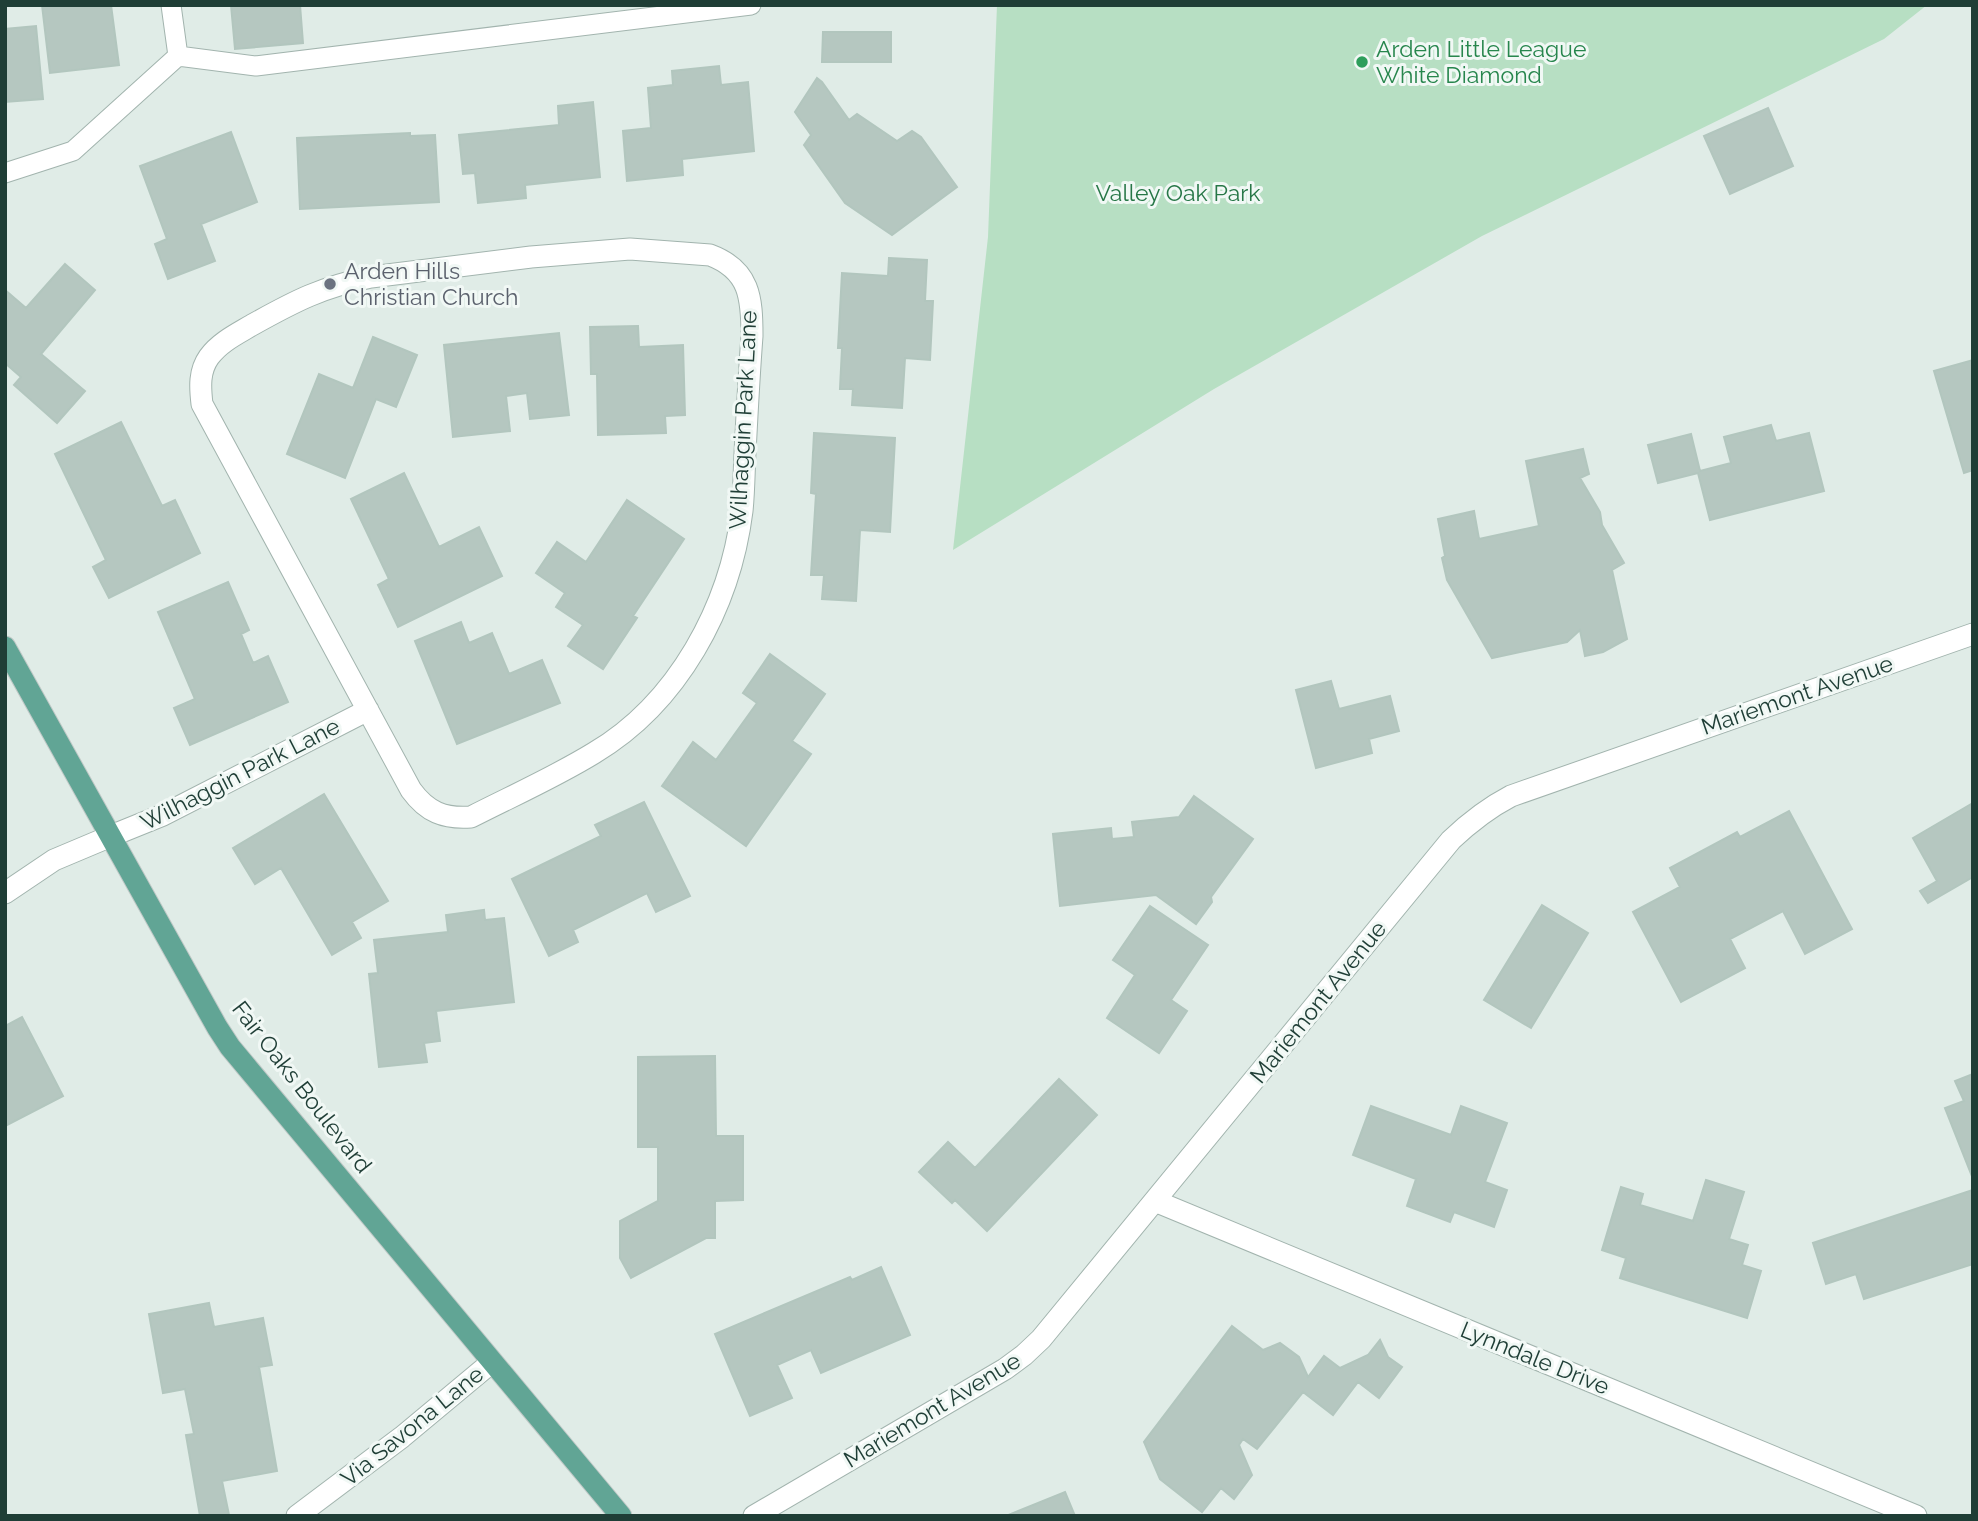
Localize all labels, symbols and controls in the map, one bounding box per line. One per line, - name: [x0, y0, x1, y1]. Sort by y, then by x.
- place label: Arden Little League White Diamond: [1376, 35, 1586, 88]
- marker: Arden Little League White Diamond: [1354, 54, 1370, 70]
- park label: Valley Oak Park: [1095, 179, 1261, 206]
- place label: Arden Hills Christian Church: [344, 257, 519, 310]
- marker: Arden Hills Christian Church: [322, 276, 338, 292]
- street label: Wilhaggin Park Lane: [723, 310, 762, 530]
- street label: Mariemont Avenue: [1697, 649, 1896, 740]
- street label: Wilhaggin Park Lane: [136, 712, 344, 835]
- street label: Mariemont Avenue: [1244, 915, 1391, 1088]
- street label: Fair Oaks Boulevard: [227, 995, 378, 1178]
- street label: Lynndale Drive: [1457, 1315, 1614, 1400]
- street label: Mariemont Avenue: [839, 1346, 1025, 1473]
- street label: Via Savona Lane: [335, 1360, 488, 1491]

